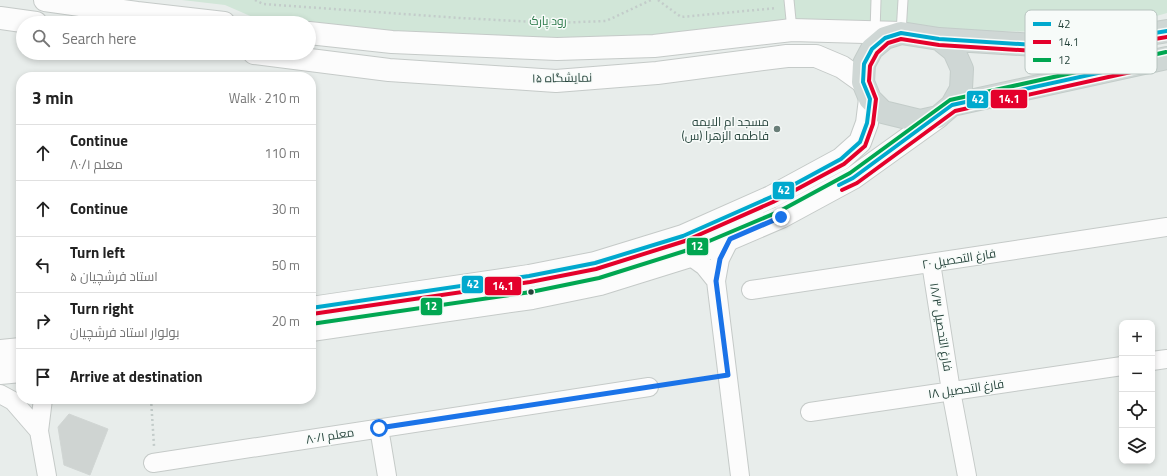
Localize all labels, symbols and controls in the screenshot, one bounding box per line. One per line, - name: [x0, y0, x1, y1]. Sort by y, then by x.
- legend: [1025, 10, 1157, 74]
- park label: رود پارک: [529, 11, 567, 30]
- search box: [16, 16, 316, 60]
- text: 42: [1058, 16, 1070, 32]
- icon: search: [30, 27, 52, 49]
- text: Search here: [62, 27, 136, 50]
- text: 14.1: [1058, 34, 1079, 50]
- text: 12: [1058, 52, 1070, 68]
- street label: نمایشگاه ۱۵: [532, 67, 592, 88]
- text: 3 min: [32, 85, 73, 111]
- text: Walk · 210 m: [229, 88, 300, 108]
- line badge: 14.1: [990, 89, 1028, 109]
- line badge: 42: [966, 90, 989, 109]
- text: 42: [972, 91, 984, 107]
- text: 14.1: [998, 91, 1020, 107]
- place label: مسجد ام الایمه فاطمه الزهرا (س): [682, 112, 769, 145]
- marker: مسجد ام الایمه فاطمه الزهرا (س): [772, 124, 782, 134]
- text: Continue: [70, 129, 128, 152]
- icon: ahead: [32, 142, 54, 164]
- text: 110 m: [264, 143, 300, 163]
- text: معلم ۸۰/۱: [70, 154, 123, 174]
- line badge: 42: [772, 181, 795, 200]
- text: 42: [778, 182, 790, 198]
- text: Continue: [70, 197, 128, 220]
- icon: ahead: [32, 198, 54, 220]
- text: 30 m: [272, 199, 300, 219]
- route end: [772, 208, 790, 226]
- line badge: 12: [686, 237, 709, 256]
- text: 12: [691, 238, 703, 254]
- text: Turn left: [70, 241, 125, 264]
- street label: فارغ التحصیل ۲۰: [921, 243, 997, 274]
- icon: left: [32, 254, 54, 276]
- text: 50 m: [272, 255, 300, 275]
- text: استاد فرشچیان ۵: [70, 266, 158, 286]
- line badge: 42: [461, 275, 484, 294]
- text: 42: [467, 276, 479, 292]
- line badge: 14.1: [484, 276, 522, 296]
- text: 14.1: [492, 278, 514, 294]
- street label: فارغ التحصیل ۱۸/۳: [925, 281, 958, 373]
- unlabelled marker: [526, 287, 536, 297]
- text: Turn right: [70, 297, 134, 320]
- line badge: 12: [420, 297, 443, 316]
- text: 12: [425, 298, 437, 314]
- icon: right: [32, 310, 54, 332]
- text: 20 m: [272, 311, 300, 331]
- map controls: [1119, 320, 1155, 464]
- button: +: [1119, 320, 1155, 356]
- text: بولوار استاد فرشچیان: [70, 322, 180, 342]
- button: −: [1119, 356, 1155, 392]
- text: Arrive at destination: [70, 365, 203, 388]
- icon: arrive: [32, 366, 54, 388]
- street label: فارغ التحصیل ۱۸: [927, 374, 1005, 403]
- button: locate: [1119, 392, 1155, 428]
- route start: [370, 419, 388, 437]
- street label: معلم ۸۰/۱: [304, 422, 355, 449]
- button: layers: [1119, 428, 1155, 464]

